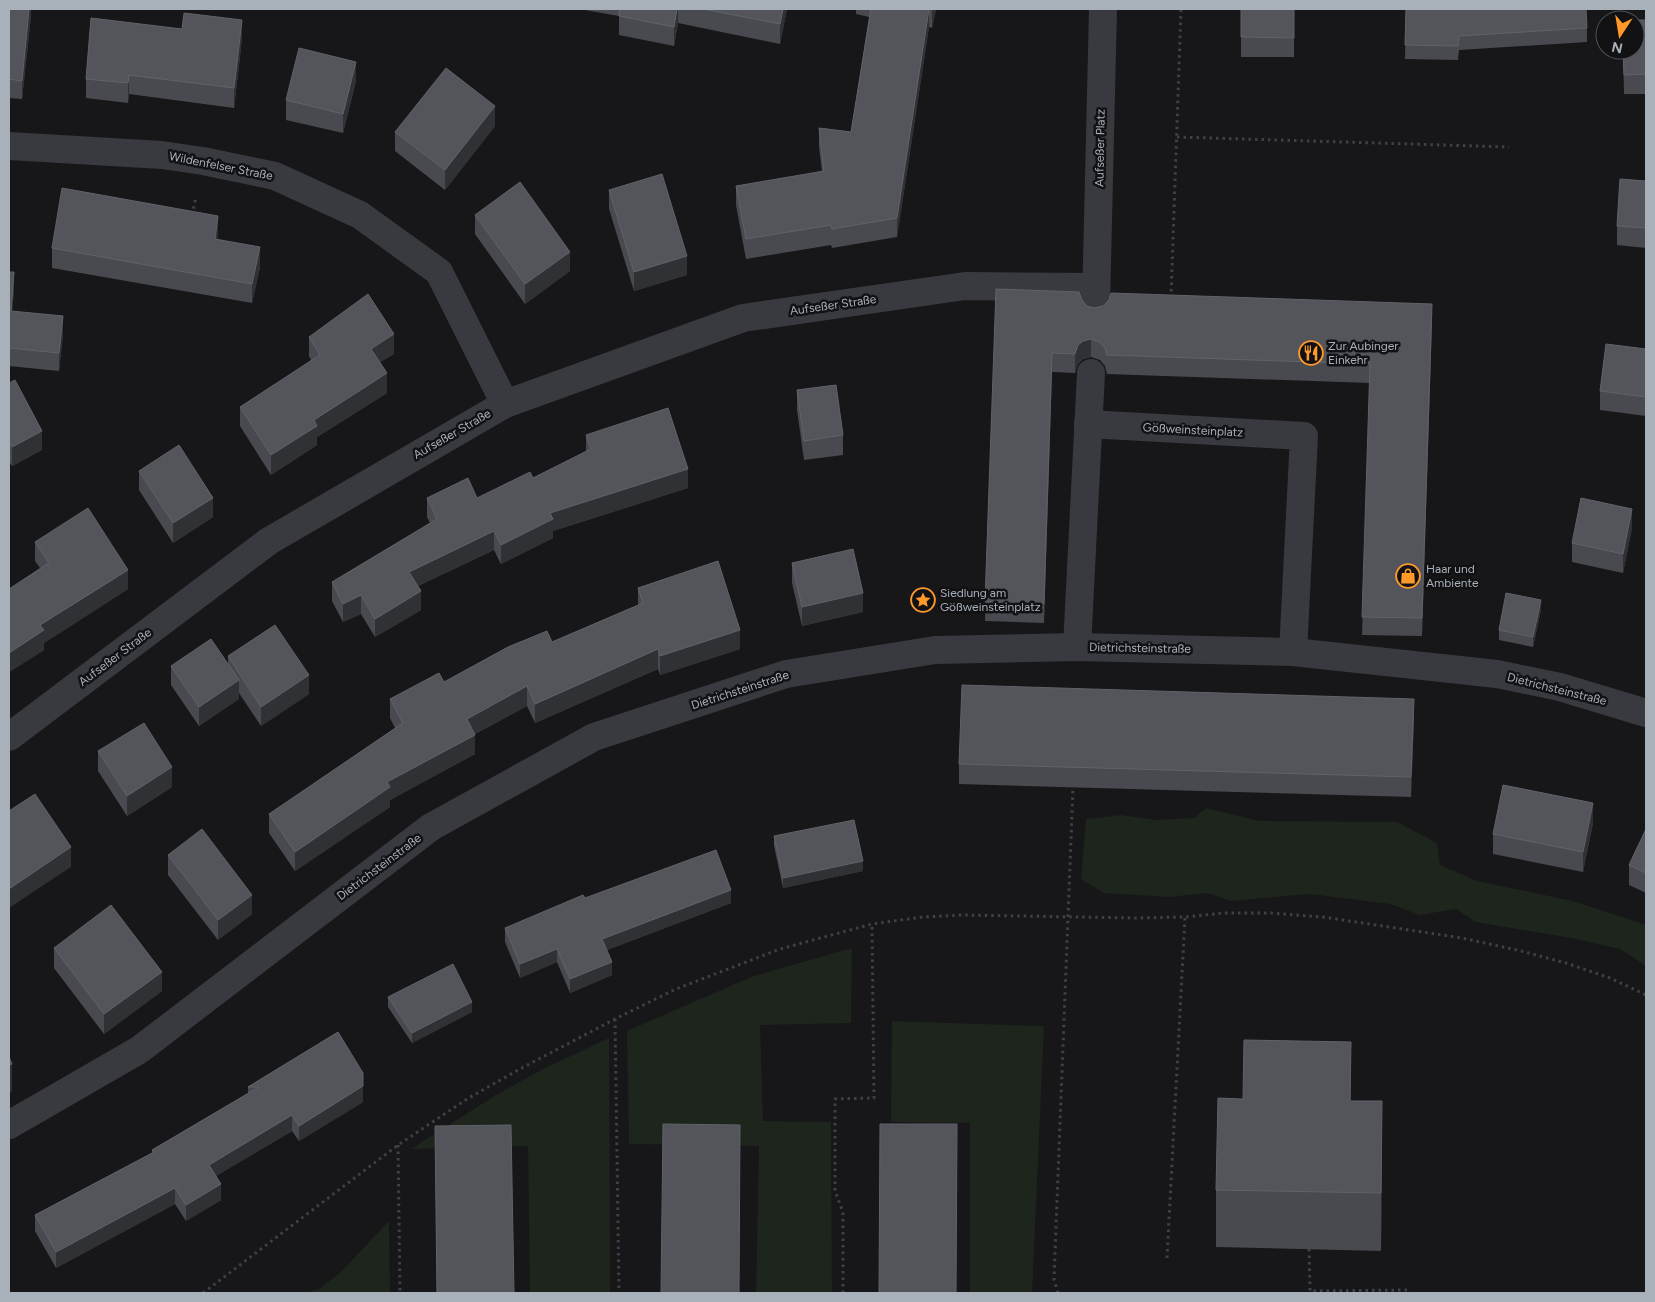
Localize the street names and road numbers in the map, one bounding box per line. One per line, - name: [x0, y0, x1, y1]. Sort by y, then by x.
- street label: Aufseßer Platz: [1092, 109, 1108, 187]
- street label: Wildenfelser Straße: [168, 149, 274, 183]
- street label: Aufseßer Straße: [789, 292, 878, 318]
- street label: Aufseßer Straße: [411, 406, 494, 462]
- street label: Gößweinsteinplatz: [1142, 420, 1244, 440]
- street label: Aufseßer Straße: [76, 625, 154, 689]
- street label: Dietrichsteinstraße: [1089, 640, 1192, 656]
- street label: Dietrichsteinstraße: [689, 667, 791, 712]
- street label: Dietrichsteinstraße: [1506, 670, 1609, 708]
- street label: Dietrichsteinstraße: [334, 830, 424, 903]

